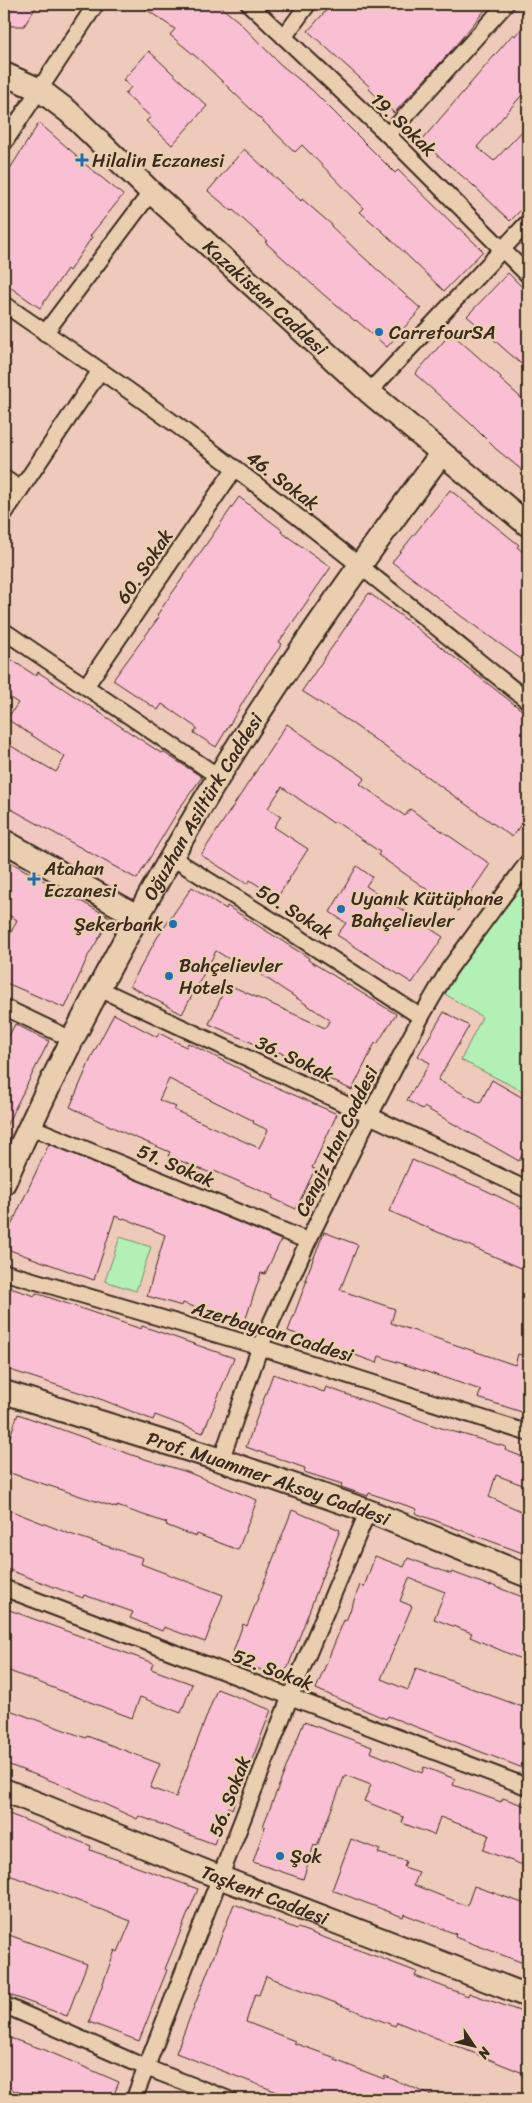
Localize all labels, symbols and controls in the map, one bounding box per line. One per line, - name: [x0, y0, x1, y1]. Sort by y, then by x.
- street label: 19. Sokak: [363, 84, 445, 165]
- place label: Hilalin Eczanesi: [92, 144, 225, 177]
- marker: Hilalin Eczanesi: [76, 154, 88, 166]
- street label: Kazakistan Caddesi: [195, 231, 336, 365]
- place label: CarrefourSA: [389, 316, 496, 349]
- marker: CarrefourSA: [373, 326, 385, 338]
- street label: 46. Sokak: [239, 442, 326, 519]
- street label: 60. Sokak: [107, 522, 182, 611]
- street label: Oğuzhan Asiltürk Caddesi: [134, 706, 272, 907]
- place label: Atahan Eczanesi: [43, 852, 117, 907]
- marker: Atahan Eczanesi: [28, 873, 40, 885]
- street label: 50. Sokak: [250, 875, 340, 948]
- place label: Uyanık Kütüphane Bahçelievler: [351, 882, 503, 937]
- marker: Uyanık Kütüphane Bahçelievler: [335, 903, 347, 915]
- place label: Şekerbank: [74, 908, 163, 941]
- marker: Şekerbank: [167, 918, 179, 930]
- place label: Bahçelievler Hotels: [179, 949, 283, 1004]
- marker: Bahçelievler Hotels: [163, 970, 175, 982]
- street label: 36. Sokak: [250, 1026, 339, 1091]
- street label: Cengiz Han Caddesi: [286, 1060, 388, 1222]
- street label: 51. Sokak: [132, 1134, 220, 1197]
- street label: Azerbaycan Caddesi: [187, 1291, 358, 1372]
- street label: Prof. Muammer Aksoy Caddesi: [142, 1422, 396, 1536]
- street label: 52. Sokak: [227, 1639, 318, 1700]
- street label: 56. Sokak: [199, 1751, 260, 1841]
- place label: Şok: [290, 1840, 323, 1873]
- marker: Şok: [274, 1850, 286, 1862]
- street label: Taşkent Caddesi: [196, 1855, 334, 1935]
- north arrow: [450, 2020, 500, 2070]
- text: N: [471, 2041, 498, 2065]

